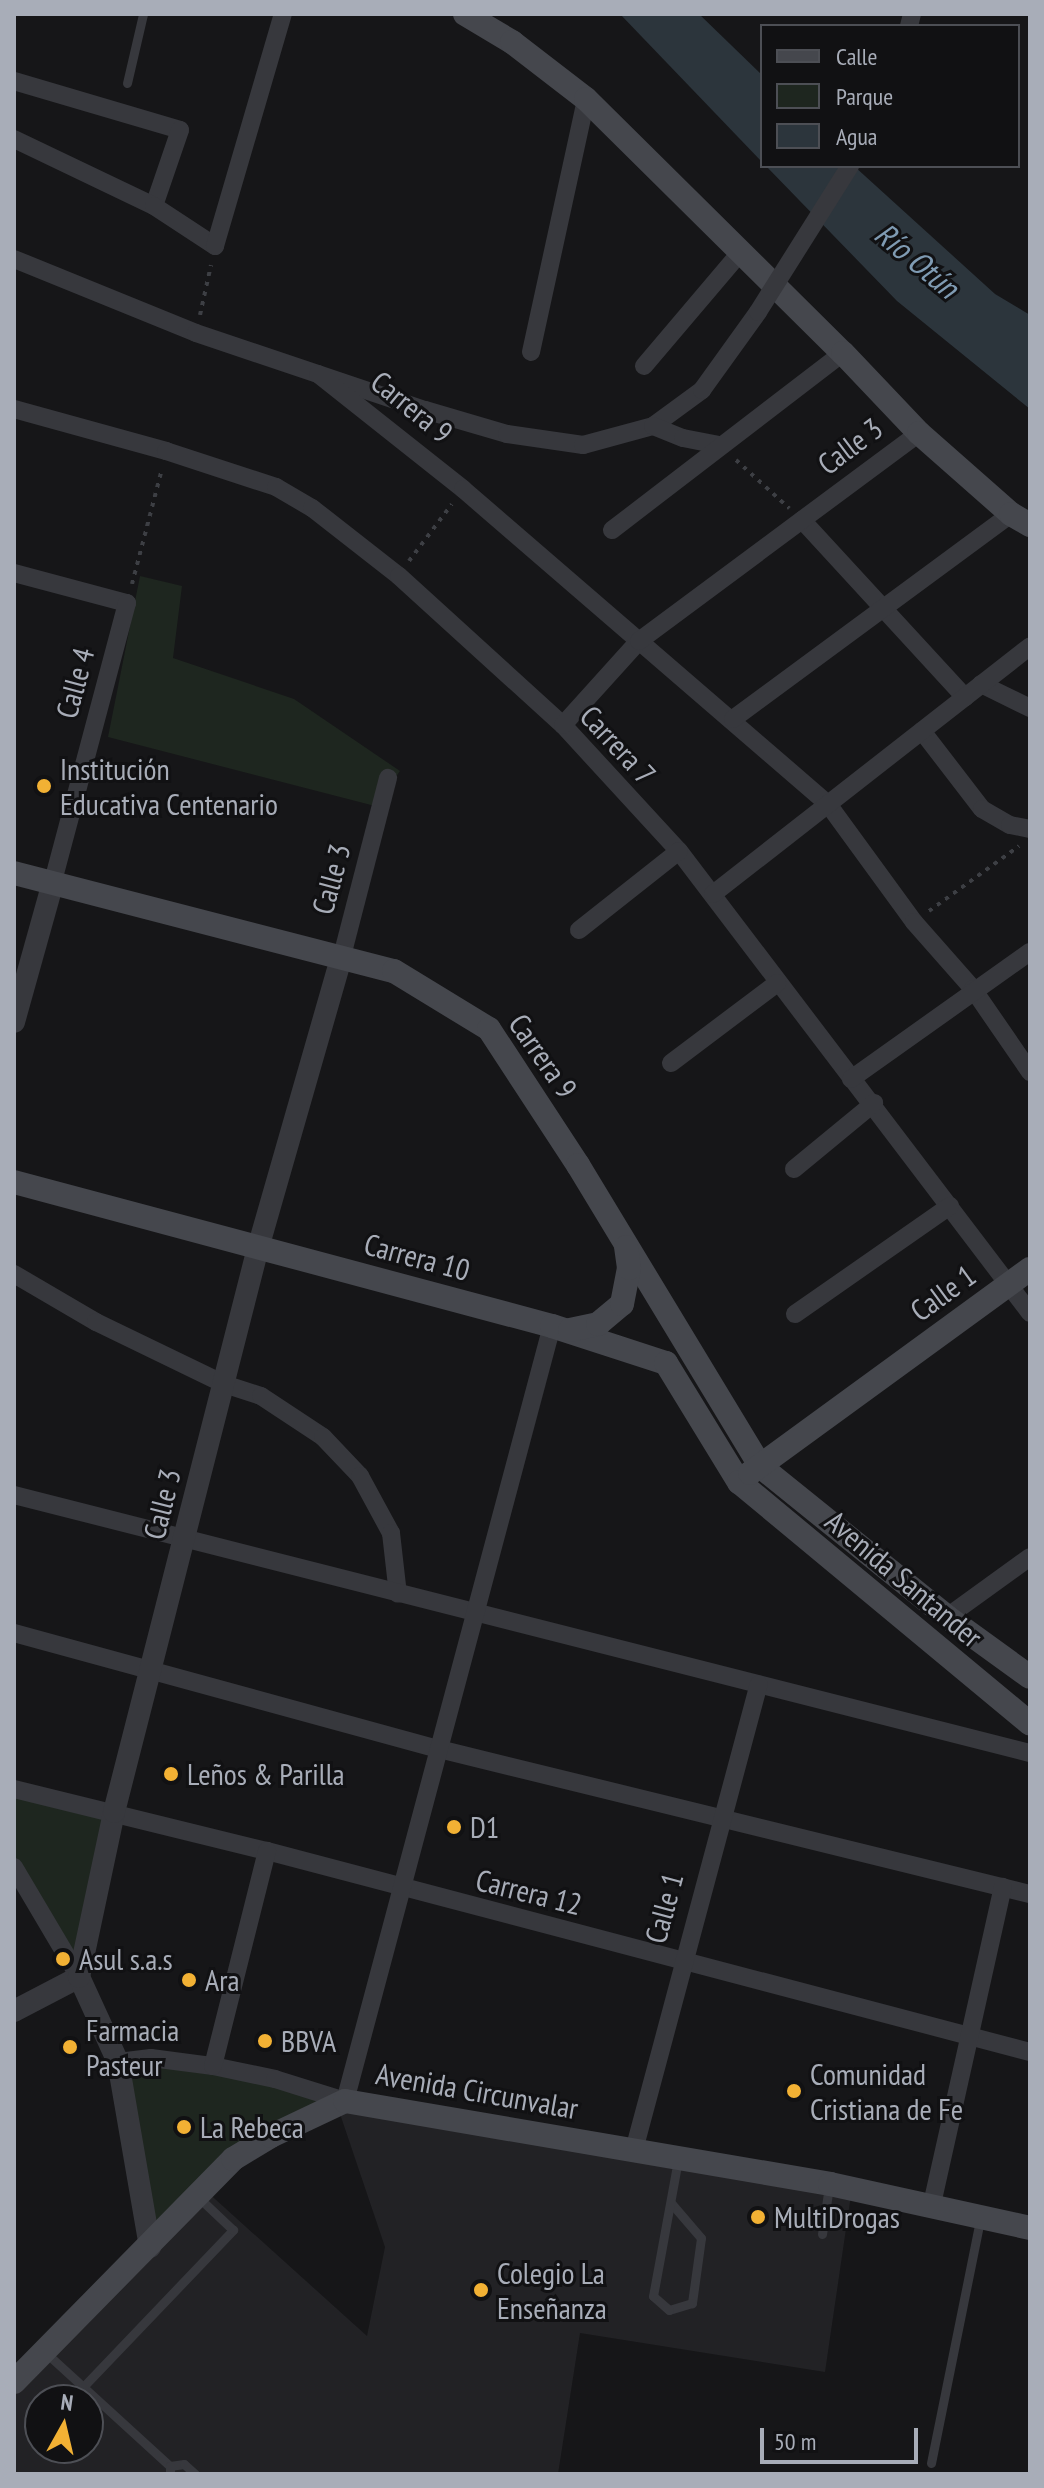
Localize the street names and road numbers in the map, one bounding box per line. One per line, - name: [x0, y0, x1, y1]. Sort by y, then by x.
- street label: Carrera 9: [364, 363, 460, 451]
- street label: Calle 3: [811, 410, 889, 482]
- street label: Calle 4: [48, 644, 102, 722]
- street label: Carrera 7: [573, 698, 663, 792]
- street label: Calle 3: [304, 840, 358, 918]
- street label: Carrera 9: [501, 1007, 585, 1105]
- street label: Carrera 10: [360, 1226, 474, 1288]
- street label: Calle 1: [903, 1257, 983, 1329]
- street label: Calle 3: [136, 1465, 188, 1543]
- street label: Avenida Santander: [818, 1503, 990, 1655]
- street label: Carrera 12: [472, 1861, 586, 1923]
- street label: Calle 1: [637, 1869, 691, 1947]
- street label: Avenida Circunvalar: [373, 2056, 581, 2126]

